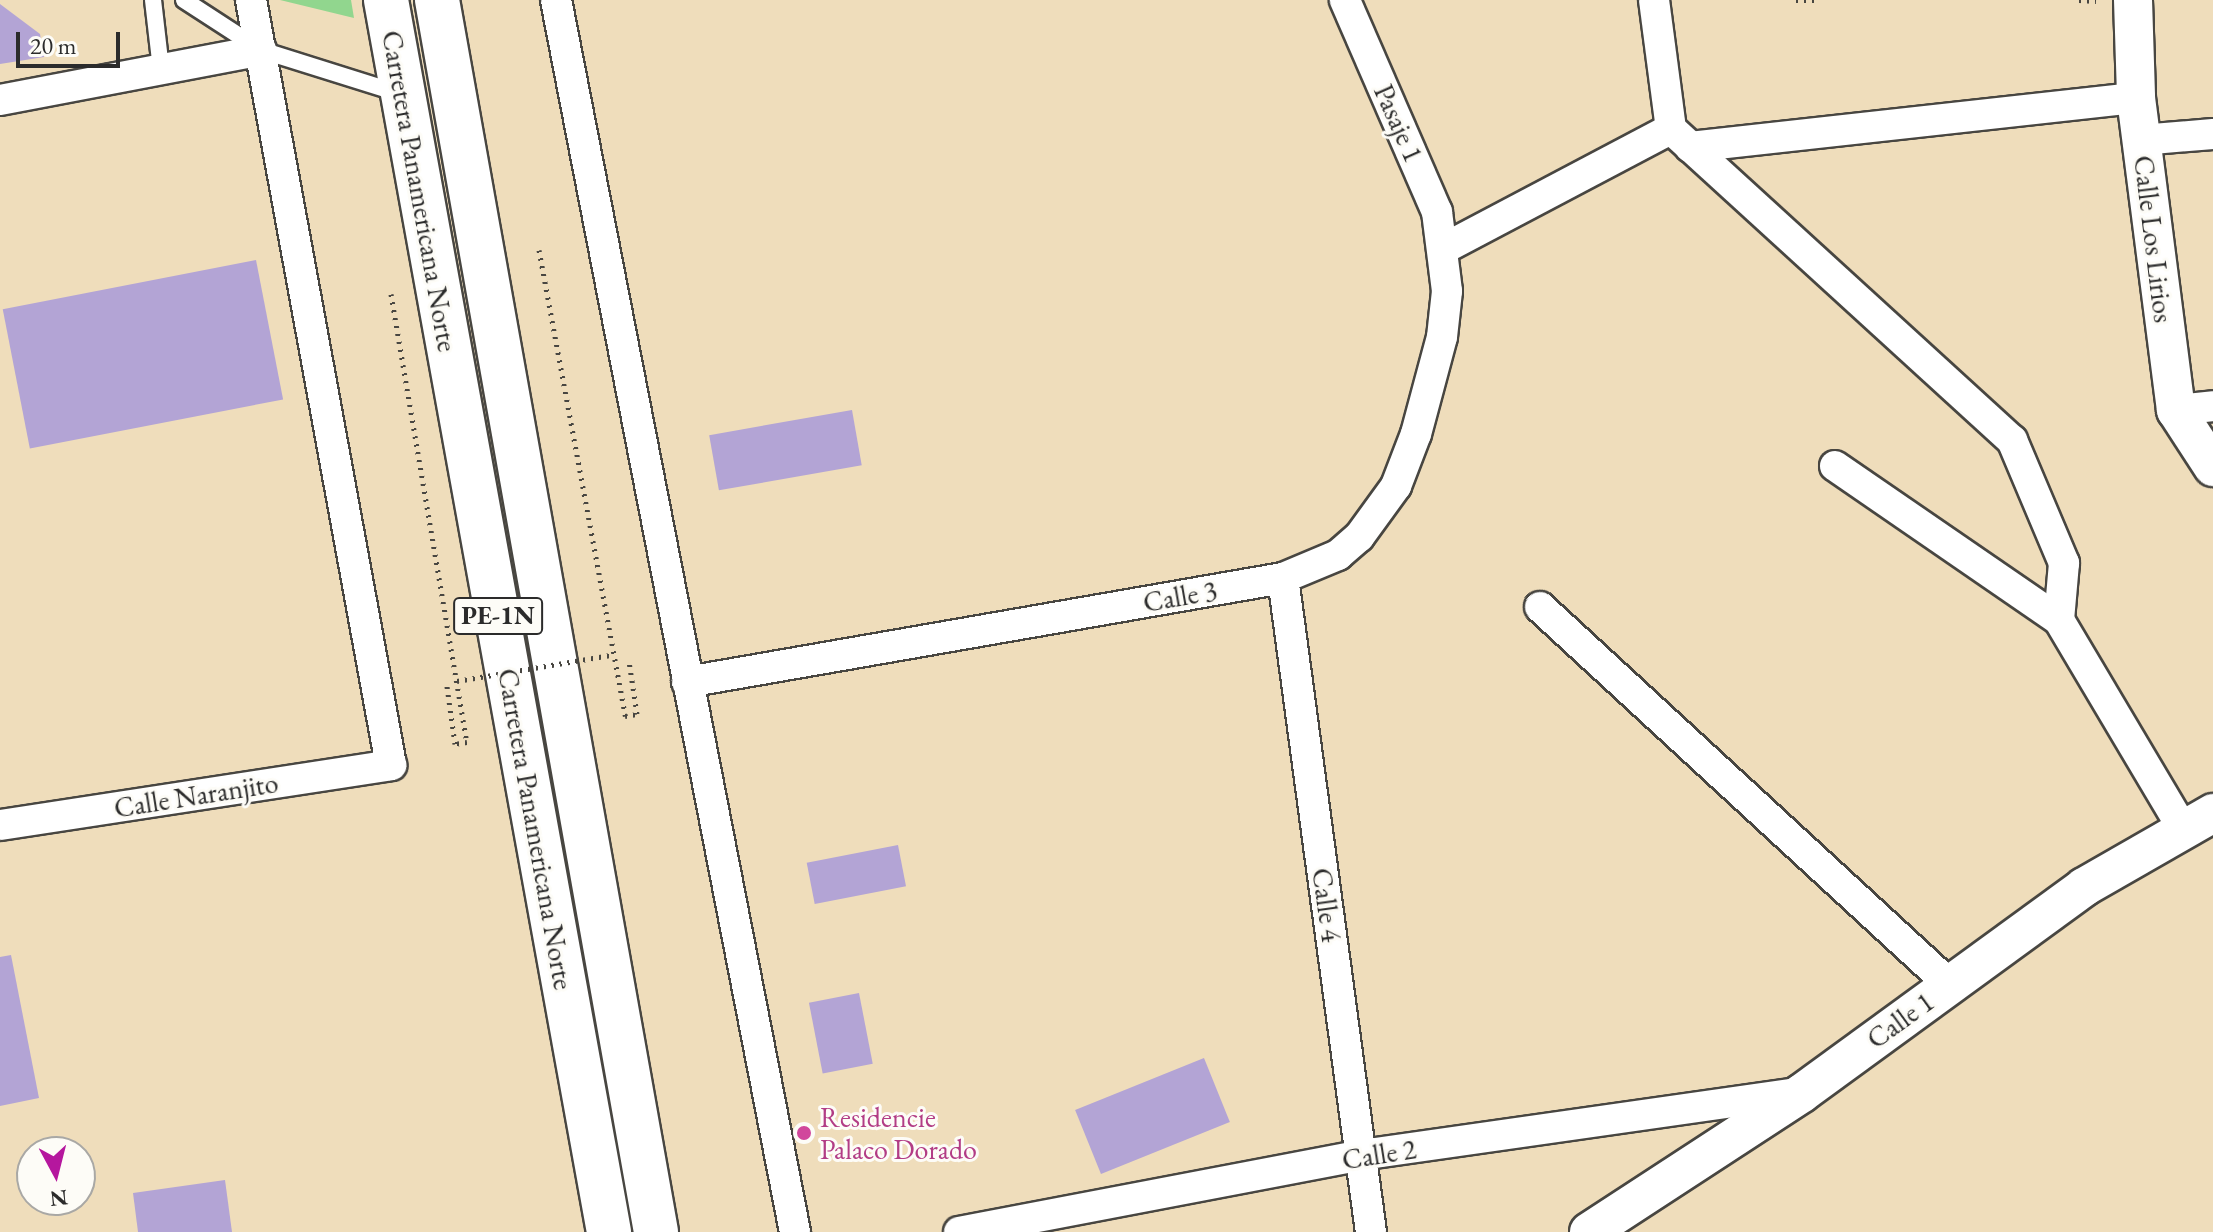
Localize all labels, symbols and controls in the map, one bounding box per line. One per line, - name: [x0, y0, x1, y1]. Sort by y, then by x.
- scale bar: [20, 16, 124, 66]
- street label: Carretera Panamericana Norte: [375, 28, 465, 354]
- text: 20 m: [30, 30, 77, 61]
- street label: Pasaje 1: [1367, 79, 1431, 167]
- street label: Calle Los Lirios: [2127, 153, 2181, 325]
- street label: Calle 3: [1140, 573, 1220, 619]
- road number: PE-1N: [452, 594, 544, 638]
- street label: Carretera Panamericana Norte: [491, 666, 581, 992]
- street label: Calle Naranjito: [112, 765, 280, 825]
- street label: Calle 4: [1305, 866, 1349, 944]
- street label: Calle 1: [1860, 985, 1940, 1055]
- place label: Residencie Palaco Dorado: [820, 1100, 977, 1166]
- marker: Residencie Palaco Dorado: [795, 1124, 813, 1142]
- street label: Calle 2: [1340, 1132, 1418, 1176]
- north arrow: [16, 1136, 96, 1216]
- text: N: [48, 1183, 69, 1214]

